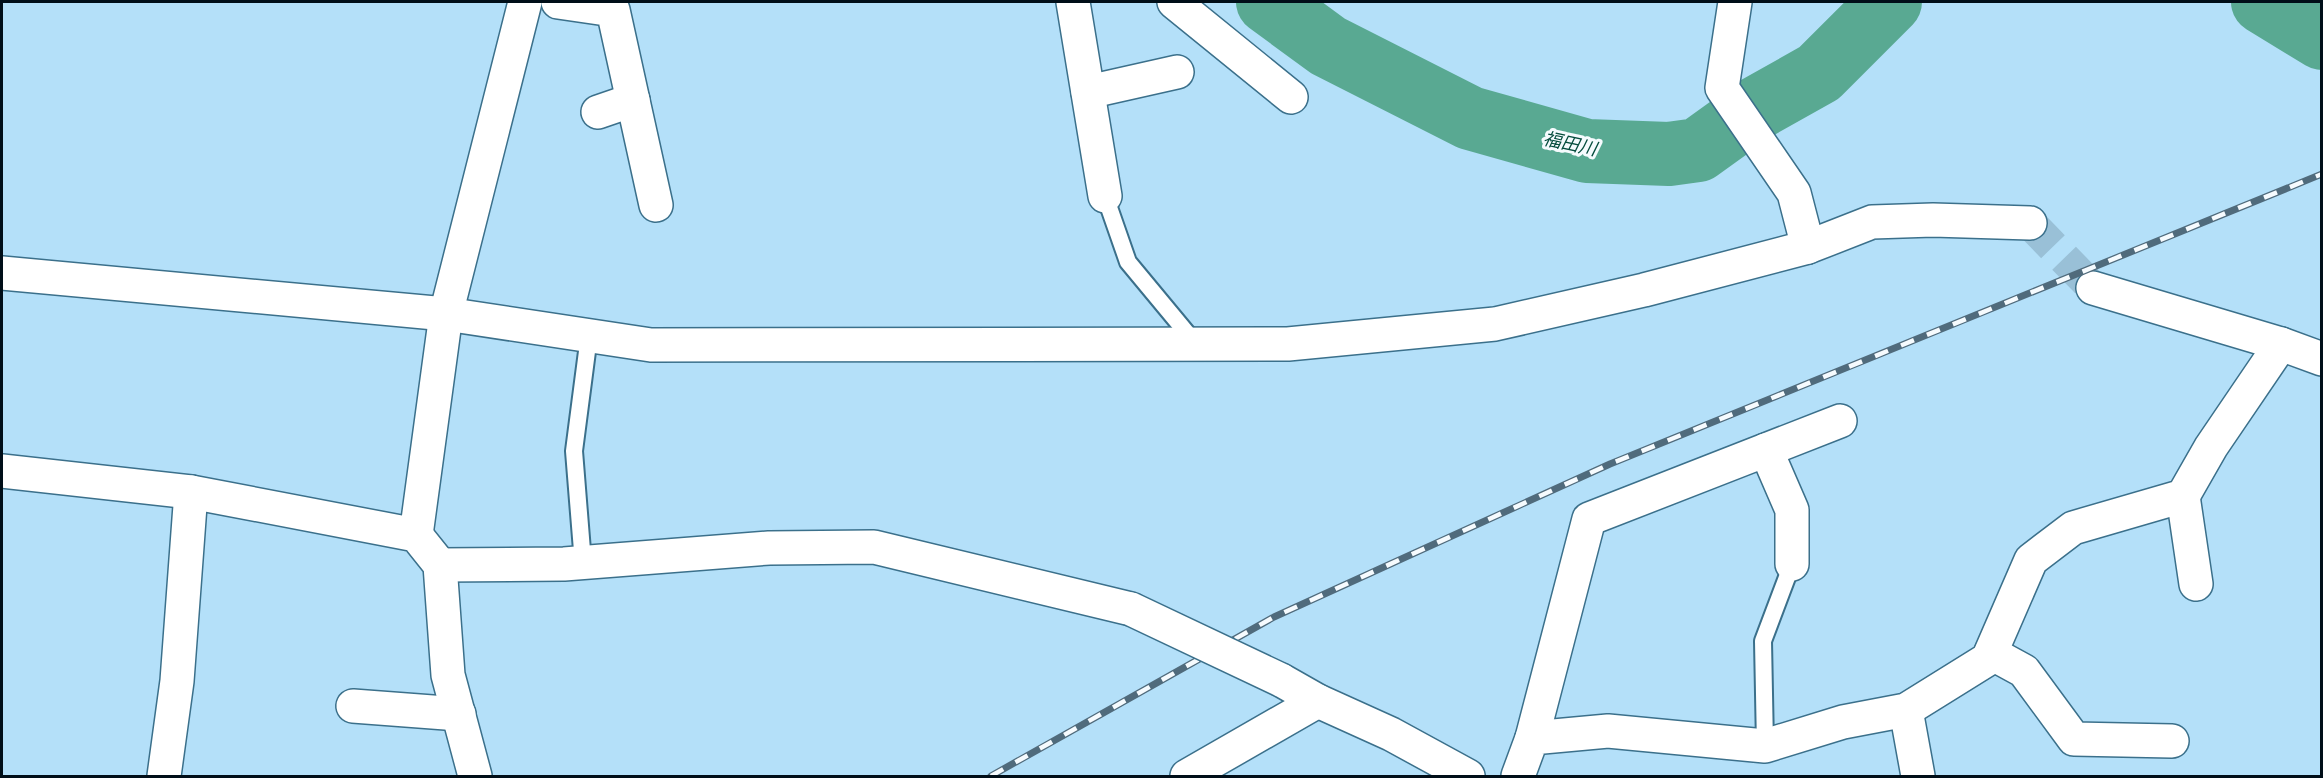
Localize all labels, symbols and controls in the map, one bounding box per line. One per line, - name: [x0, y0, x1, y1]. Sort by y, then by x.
- water label: 福田川: [1541, 128, 1601, 161]

